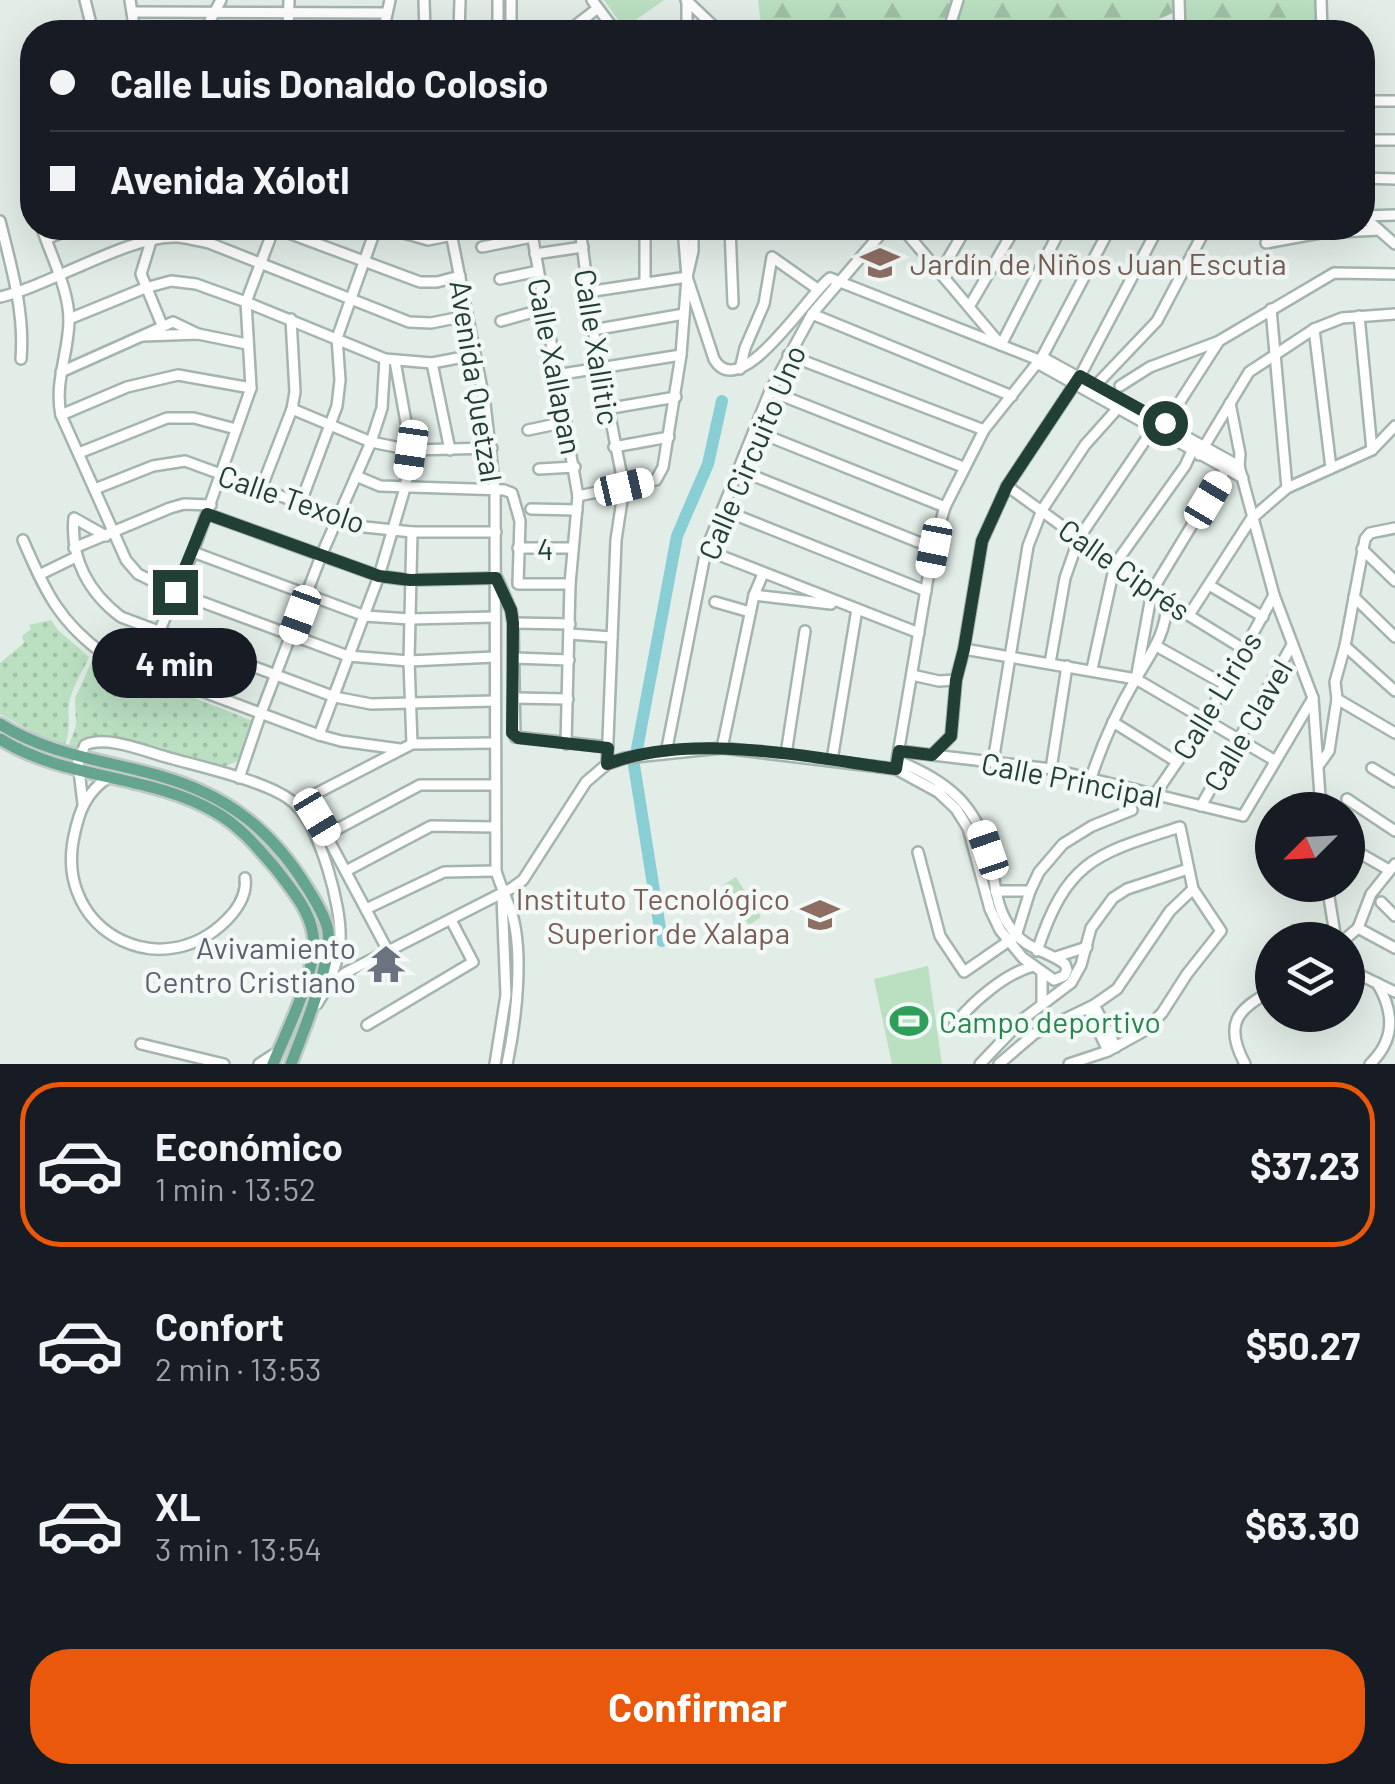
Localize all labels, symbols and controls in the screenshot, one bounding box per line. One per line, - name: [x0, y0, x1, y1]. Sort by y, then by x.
- text: Calle Luis Donaldo Colosio: [110, 60, 548, 106]
- text: Avenida Xólotl: [110, 156, 350, 202]
- school or university icon: Jardín de Niños Juan Escutia: [859, 242, 901, 284]
- place label: Jardín de Niños Juan Escutia: [910, 245, 1287, 281]
- street label: Calle Xallitic: [568, 266, 628, 428]
- street label: Calle Xallapan: [521, 275, 591, 457]
- street label: Avenida Quetzal: [443, 277, 511, 485]
- street label: Calle Circuito Uno: [690, 339, 812, 565]
- route start: [1143, 401, 1188, 446]
- car: [392, 418, 430, 482]
- street label: Calle Texolo: [214, 456, 370, 540]
- car: [591, 466, 657, 508]
- car: [1180, 467, 1236, 533]
- street label: Calle Ciprés: [1052, 511, 1198, 627]
- car: [914, 516, 954, 580]
- street label: 4: [536, 530, 554, 566]
- route end: [153, 570, 198, 615]
- car: [276, 582, 324, 648]
- street label: Calle Lirios: [1164, 624, 1268, 766]
- callout: 4 min: [92, 627, 258, 697]
- text: 4 min: [135, 644, 214, 682]
- street label: Calle Clavel: [1195, 653, 1299, 797]
- street label: Calle Principal: [979, 744, 1165, 814]
- car: [289, 784, 345, 850]
- north arrow: [1255, 792, 1365, 902]
- map controls: [1255, 792, 1365, 1032]
- car: [964, 817, 1012, 883]
- place label: Instituto Tecnológico Superior de Xalapa: [516, 880, 790, 950]
- school or university icon: Instituto Tecnológico Superior de Xalapa: [799, 894, 841, 936]
- button: layers: [1255, 922, 1365, 1032]
- place label: Avivamiento Centro Cristiano: [144, 929, 356, 999]
- temple icon: Avivamiento Centro Cristiano: [365, 943, 407, 985]
- sports icon: Campo deportivo: [888, 1000, 930, 1042]
- place label: Campo deportivo: [939, 1003, 1161, 1039]
- icon: car: [35, 1120, 125, 1210]
- text: Económico: [155, 1123, 343, 1169]
- text: $37.23: [1250, 1142, 1360, 1188]
- text: 1 min · 13:52: [155, 1169, 316, 1207]
- icon: car: [35, 1300, 125, 1390]
- text: Confort: [155, 1303, 284, 1349]
- text: $50.27: [1246, 1322, 1360, 1368]
- text: 2 min · 13:53: [155, 1349, 321, 1387]
- icon: car: [35, 1480, 125, 1570]
- text: XL: [155, 1483, 201, 1529]
- text: $63.30: [1245, 1502, 1360, 1548]
- text: 3 min · 13:54: [155, 1529, 322, 1567]
- button: Confirmar: [30, 1649, 1365, 1764]

